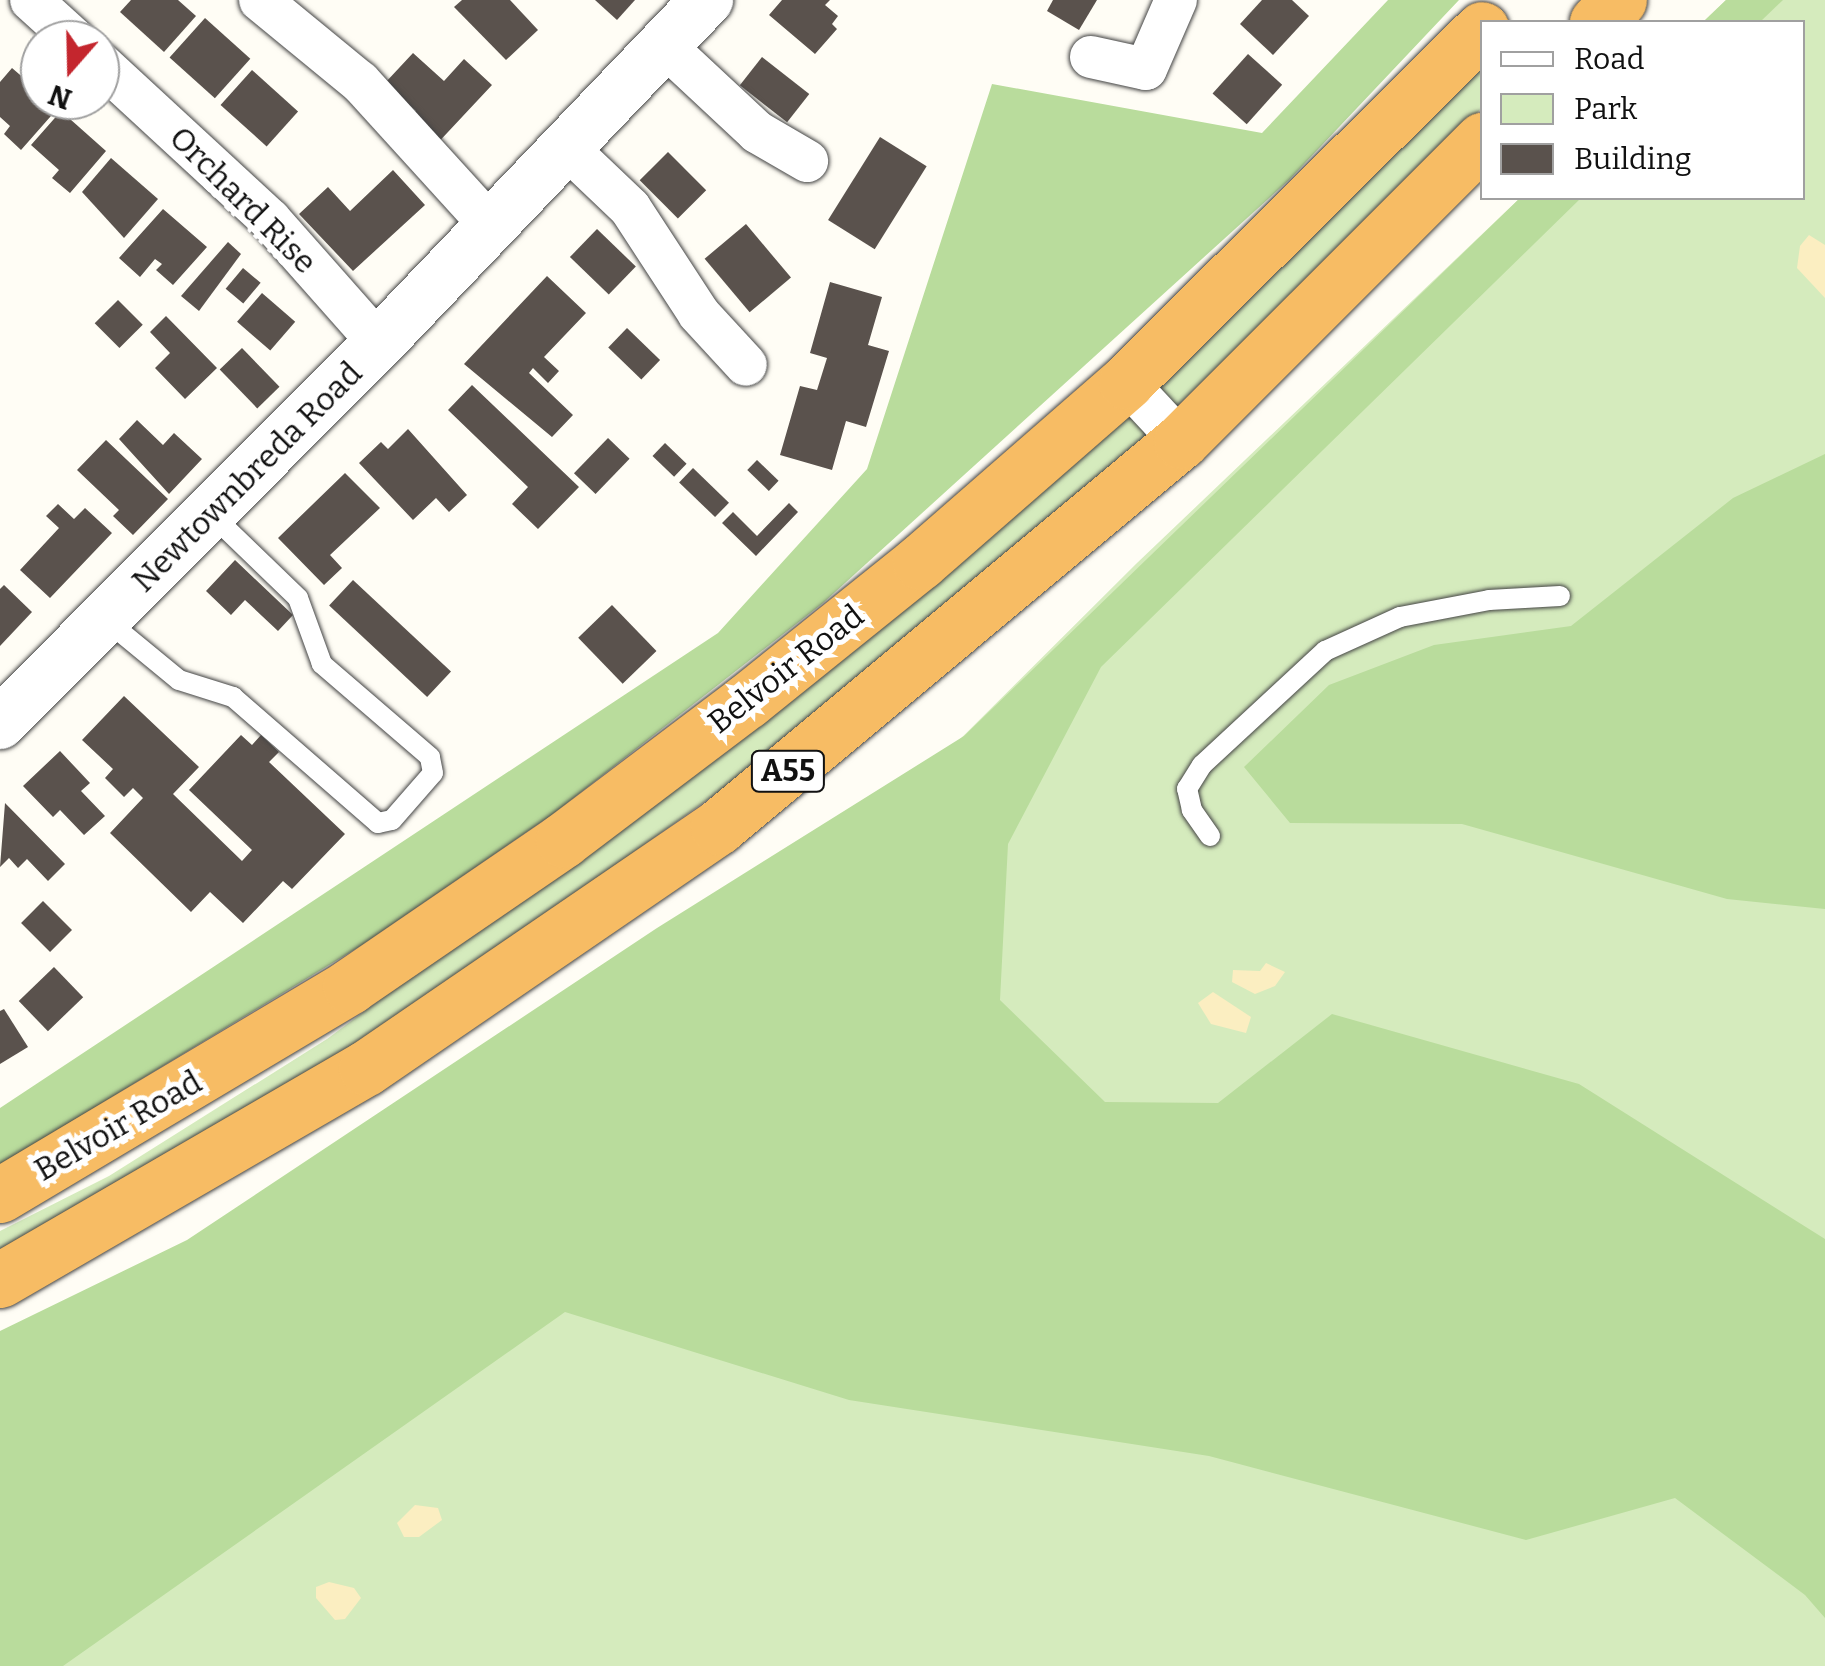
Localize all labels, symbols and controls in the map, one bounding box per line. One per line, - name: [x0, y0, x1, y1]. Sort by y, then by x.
- north arrow: [20, 20, 120, 120]
- legend: [1480, 20, 1805, 200]
- text: Road: [1574, 41, 1645, 77]
- text: N: [44, 78, 76, 116]
- text: Park: [1574, 91, 1637, 127]
- street label: Orchard Rise: [162, 119, 324, 281]
- text: Building: [1574, 141, 1692, 177]
- street label: Newtownbreda Road: [124, 354, 370, 600]
- street label: Belvoir Road: [701, 597, 871, 741]
- road number: A55: [750, 746, 826, 796]
- street label: Belvoir Road: [28, 1063, 208, 1189]

